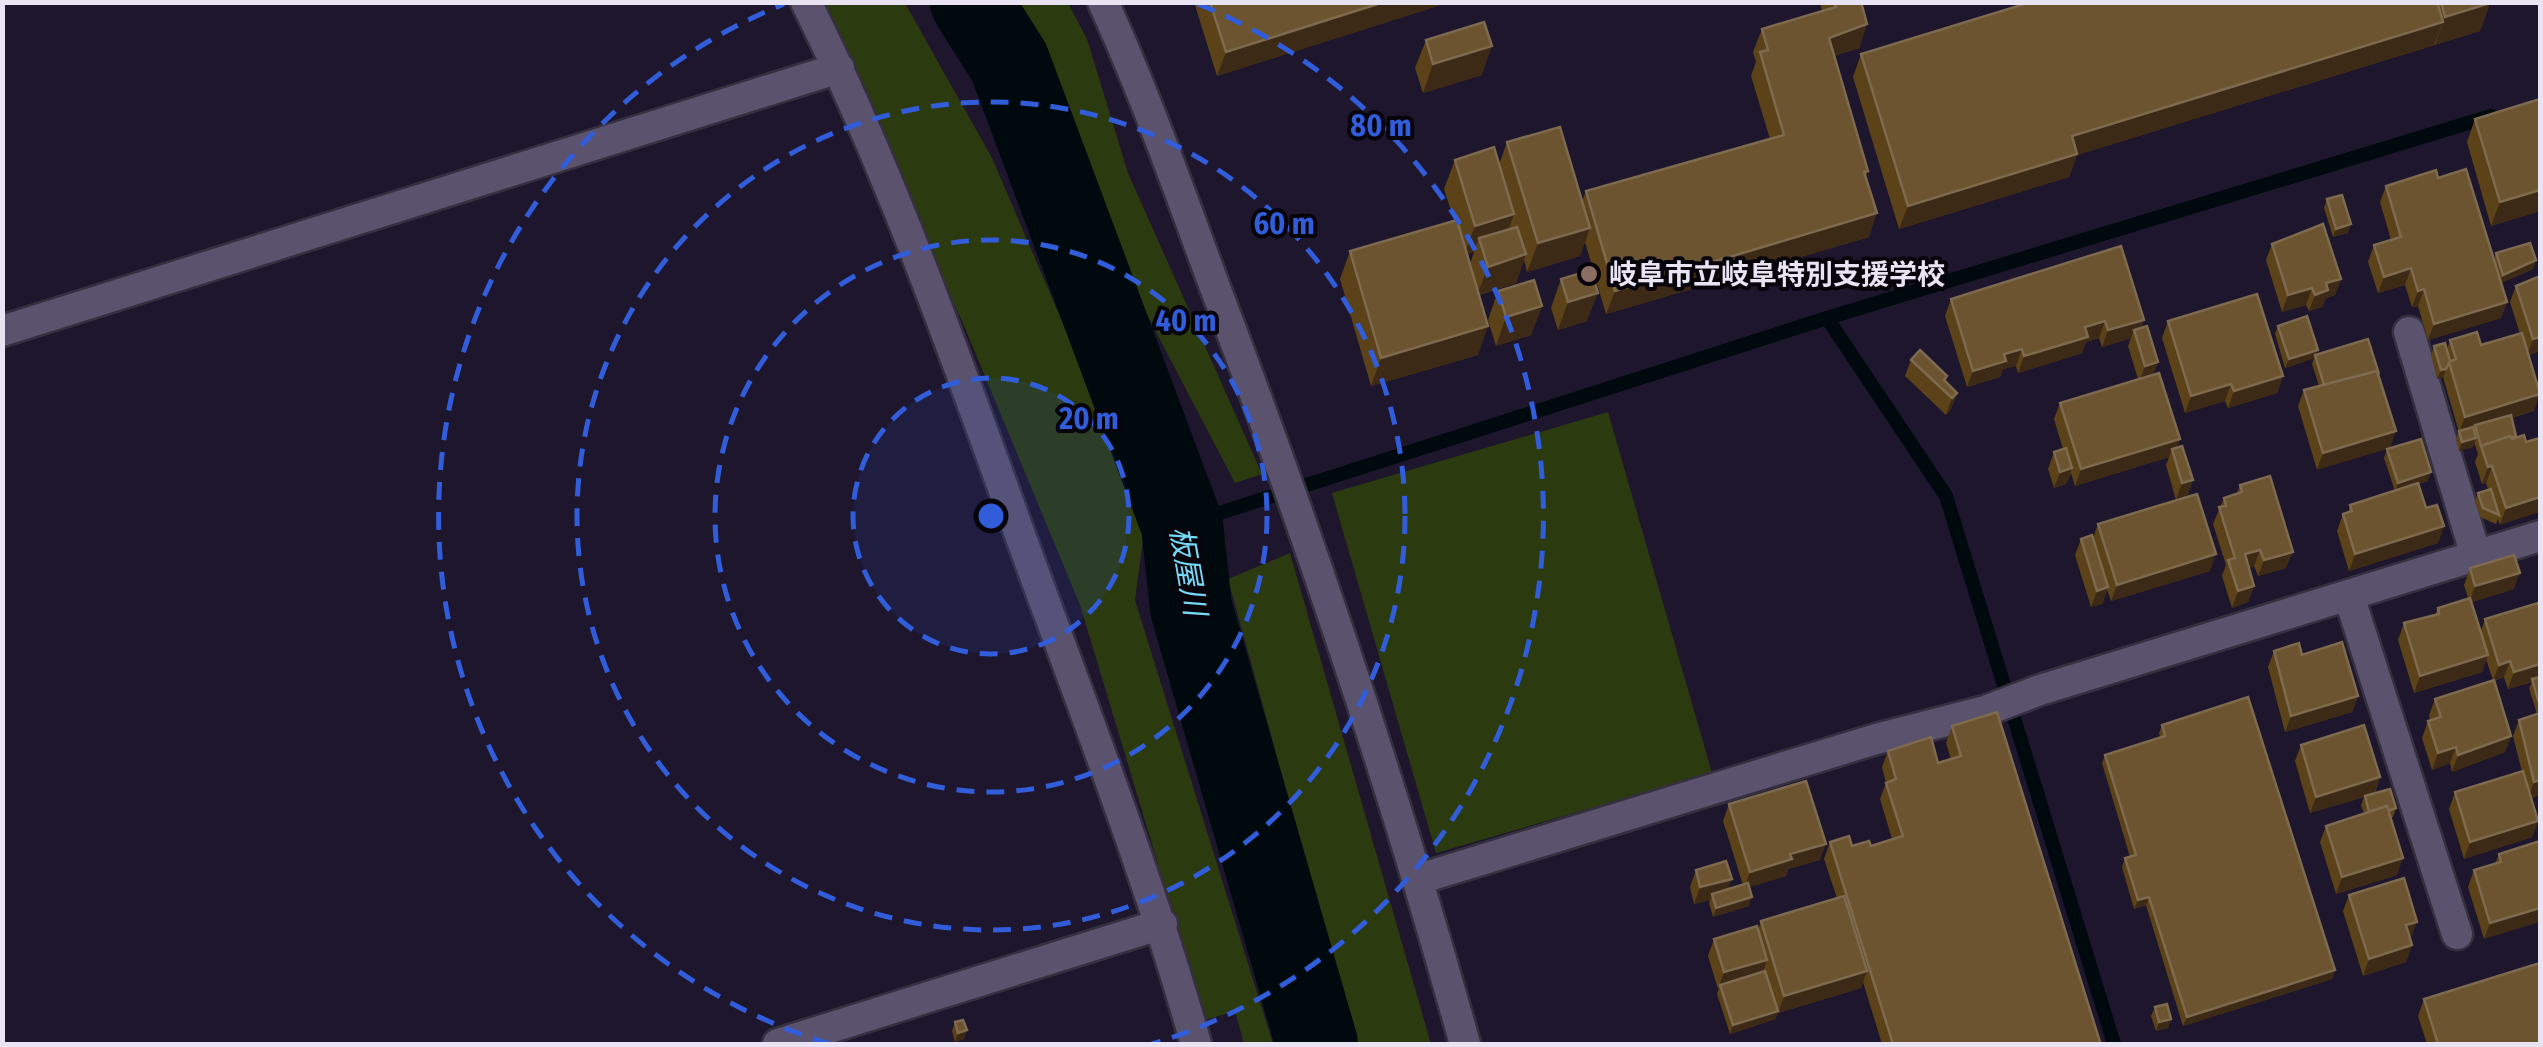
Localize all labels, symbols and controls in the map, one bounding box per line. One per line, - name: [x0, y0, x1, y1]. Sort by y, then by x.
- text: 80 m: [1350, 108, 1412, 144]
- text: 60 m: [1253, 206, 1315, 242]
- place label: 岐阜市立岐阜特別支援学校: [1609, 258, 1945, 291]
- marker: 岐阜市立岐阜特別支援学校: [1578, 263, 1600, 285]
- text: 40 m: [1156, 303, 1216, 339]
- text: 20 m: [1058, 401, 1119, 437]
- centre of rings: [973, 498, 1009, 534]
- water label: 板屋川: [1162, 524, 1214, 621]

